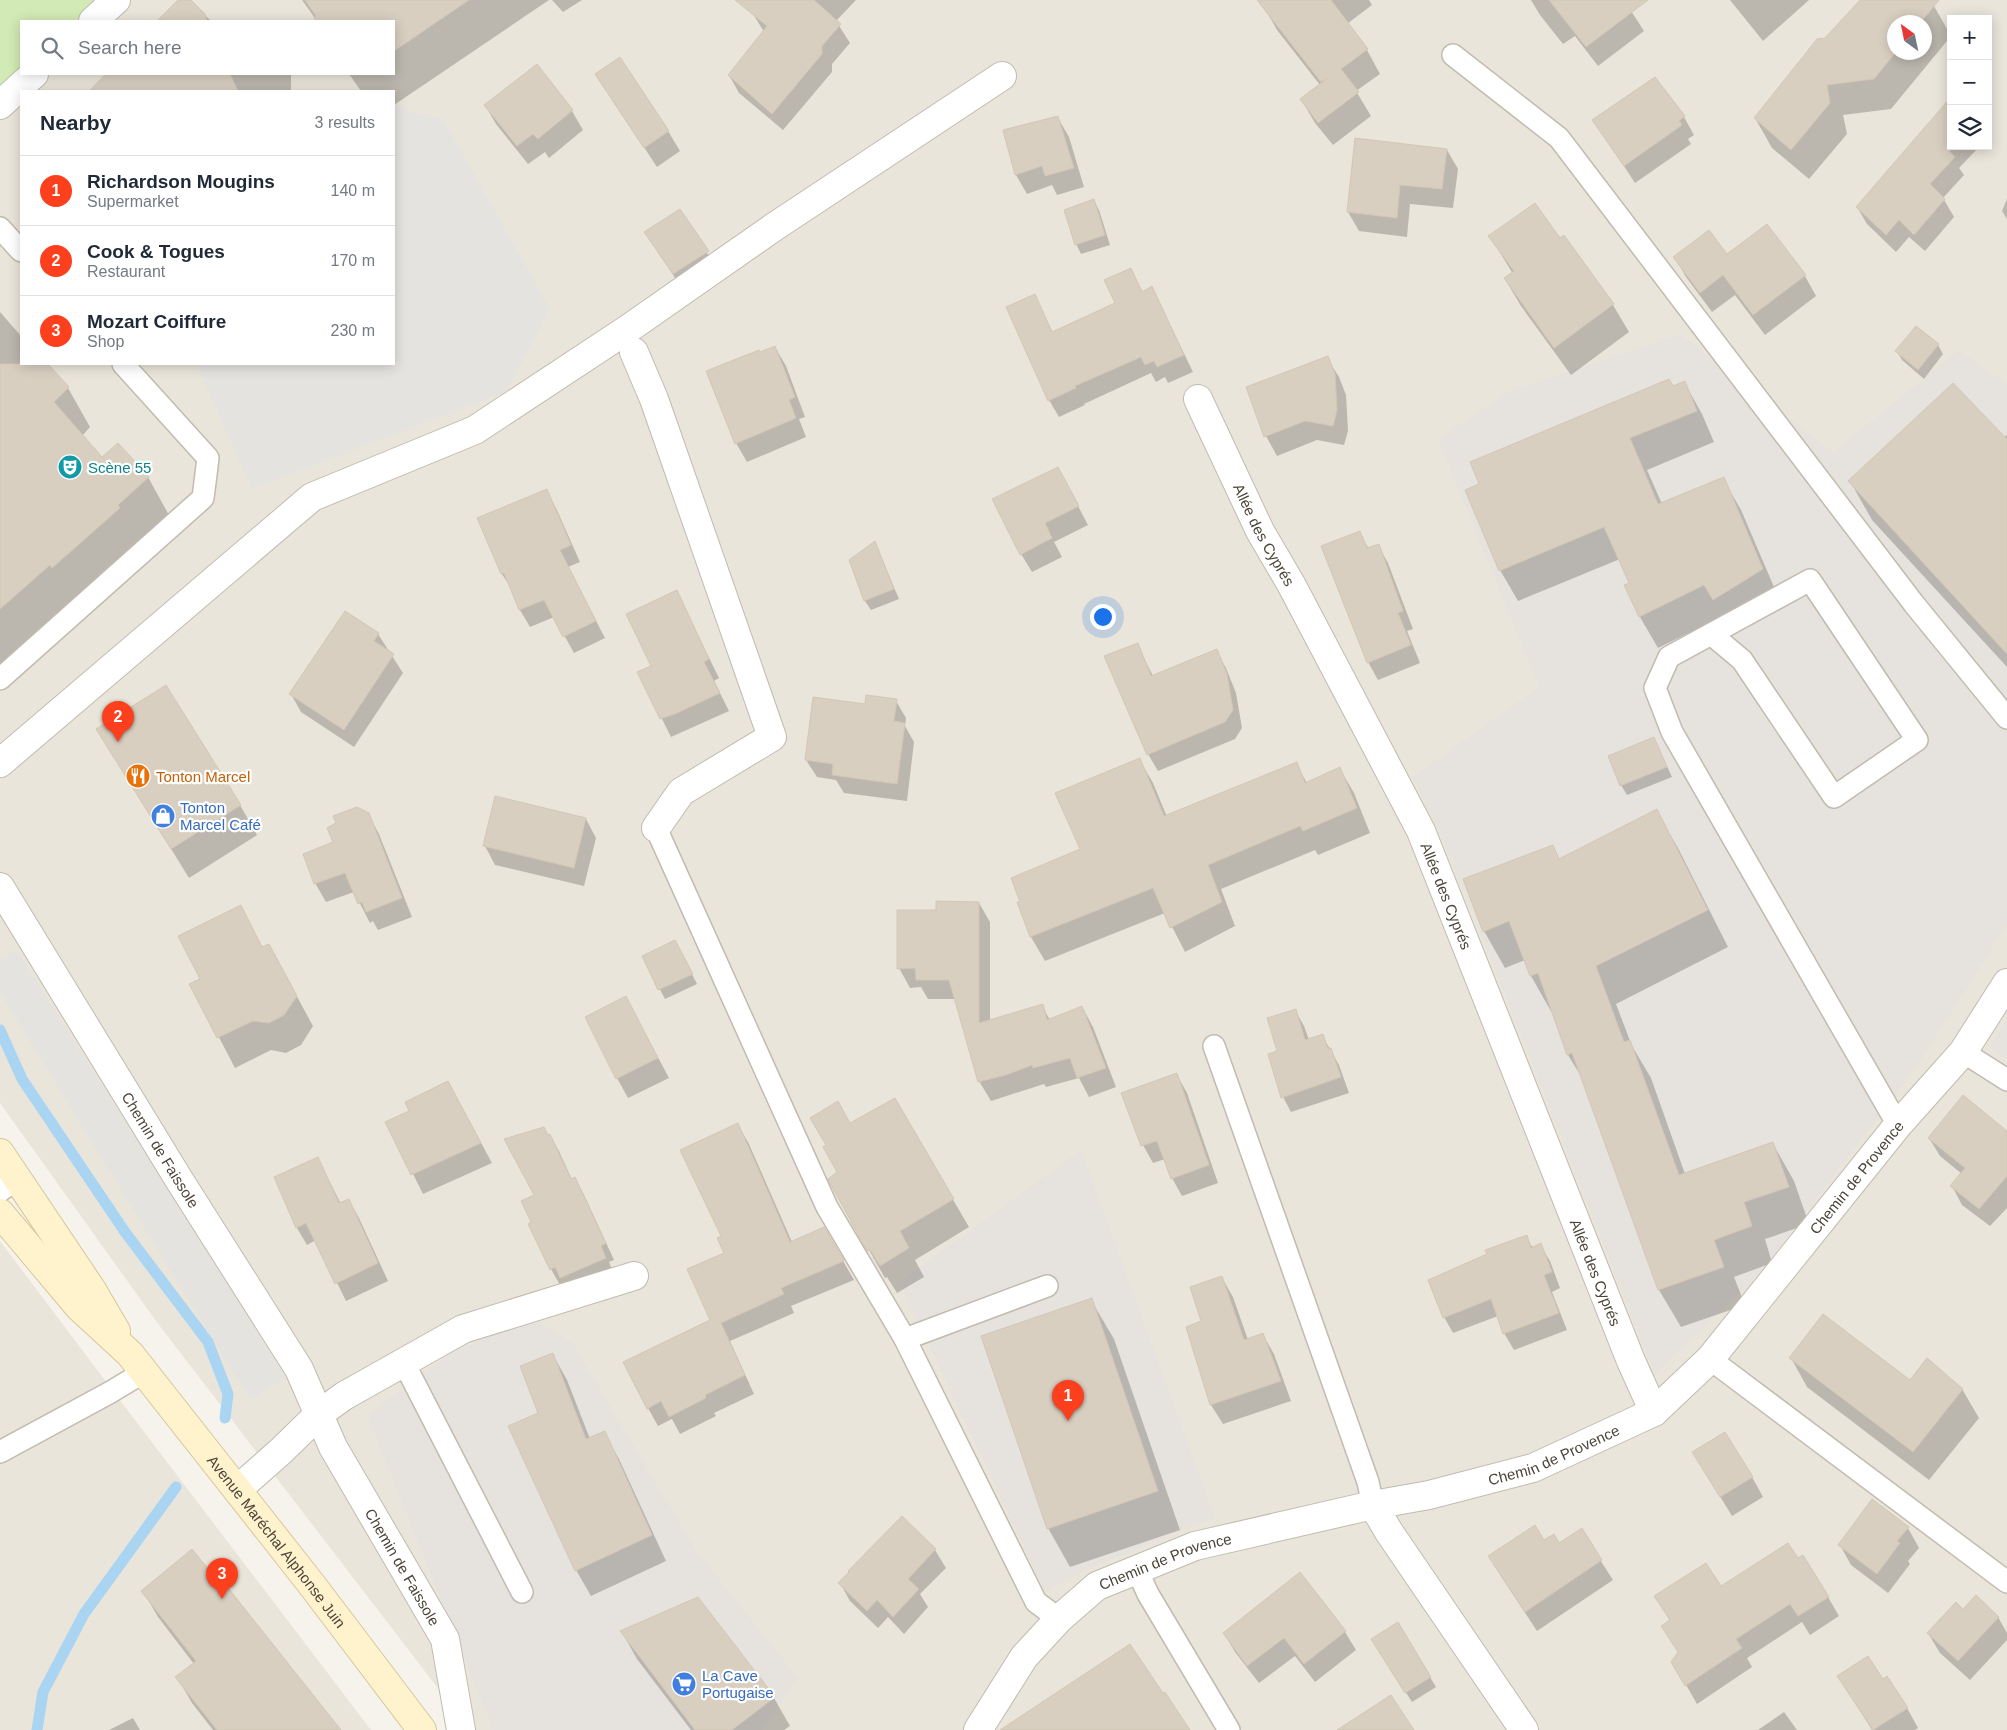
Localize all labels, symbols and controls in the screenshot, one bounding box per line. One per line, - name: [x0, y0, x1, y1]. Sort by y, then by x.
- north arrow: [1887, 15, 1932, 60]
- map controls: [1947, 15, 1992, 150]
- button: +: [1947, 15, 1992, 60]
- search box: [20, 20, 395, 75]
- icon: search: [38, 34, 66, 62]
- text: Search here: [78, 37, 182, 58]
- button: −: [1947, 60, 1992, 105]
- button: layers: [1947, 105, 1992, 150]
- text: Nearby: [40, 111, 111, 134]
- text: 3 results: [315, 114, 375, 131]
- text: Richardson Mougins: [87, 171, 275, 192]
- text: 1: [52, 182, 60, 199]
- text: 140 m: [331, 182, 375, 199]
- text: Supermarket: [87, 193, 179, 210]
- text: Cook & Togues: [87, 241, 225, 262]
- text: 2: [52, 252, 60, 269]
- text: 170 m: [331, 252, 375, 269]
- text: Restaurant: [87, 263, 165, 280]
- text: Mozart Coiffure: [87, 311, 226, 332]
- text: 3: [52, 322, 60, 339]
- text: 230 m: [331, 322, 375, 339]
- text: Shop: [87, 333, 124, 350]
- theatre icon: Scène 55: [57, 454, 83, 480]
- place label: Scène 55: [88, 459, 151, 476]
- street label: Allée des Cyprés: [1230, 481, 1299, 589]
- your location: [1090, 604, 1116, 630]
- pin: 2: [102, 701, 134, 742]
- restaurant icon: Tonton Marcel: [125, 763, 151, 789]
- place label: Tonton Marcel: [156, 768, 250, 785]
- place label: Tonton Marcel Café: [180, 799, 261, 833]
- shop icon: Tonton Marcel Café: [150, 803, 176, 829]
- street label: Allée des Cyprés: [1418, 840, 1475, 952]
- street label: Chemin de Faissole: [119, 1089, 203, 1211]
- street label: Chemin de Provence: [1806, 1117, 1907, 1237]
- street label: Allée des Cyprés: [1567, 1216, 1625, 1328]
- pin: 1: [1052, 1380, 1084, 1421]
- street label: Chemin de Provence: [1486, 1421, 1622, 1488]
- street label: Avenue Maréchal Alphonse Juin: [204, 1451, 349, 1631]
- street label: Chemin de Faissole: [362, 1505, 444, 1628]
- street label: Chemin de Provence: [1096, 1529, 1233, 1593]
- pin: 3: [206, 1558, 238, 1599]
- place label: La Cave Portugaise: [702, 1667, 774, 1701]
- supermarket icon: La Cave Portugaise: [671, 1671, 697, 1697]

